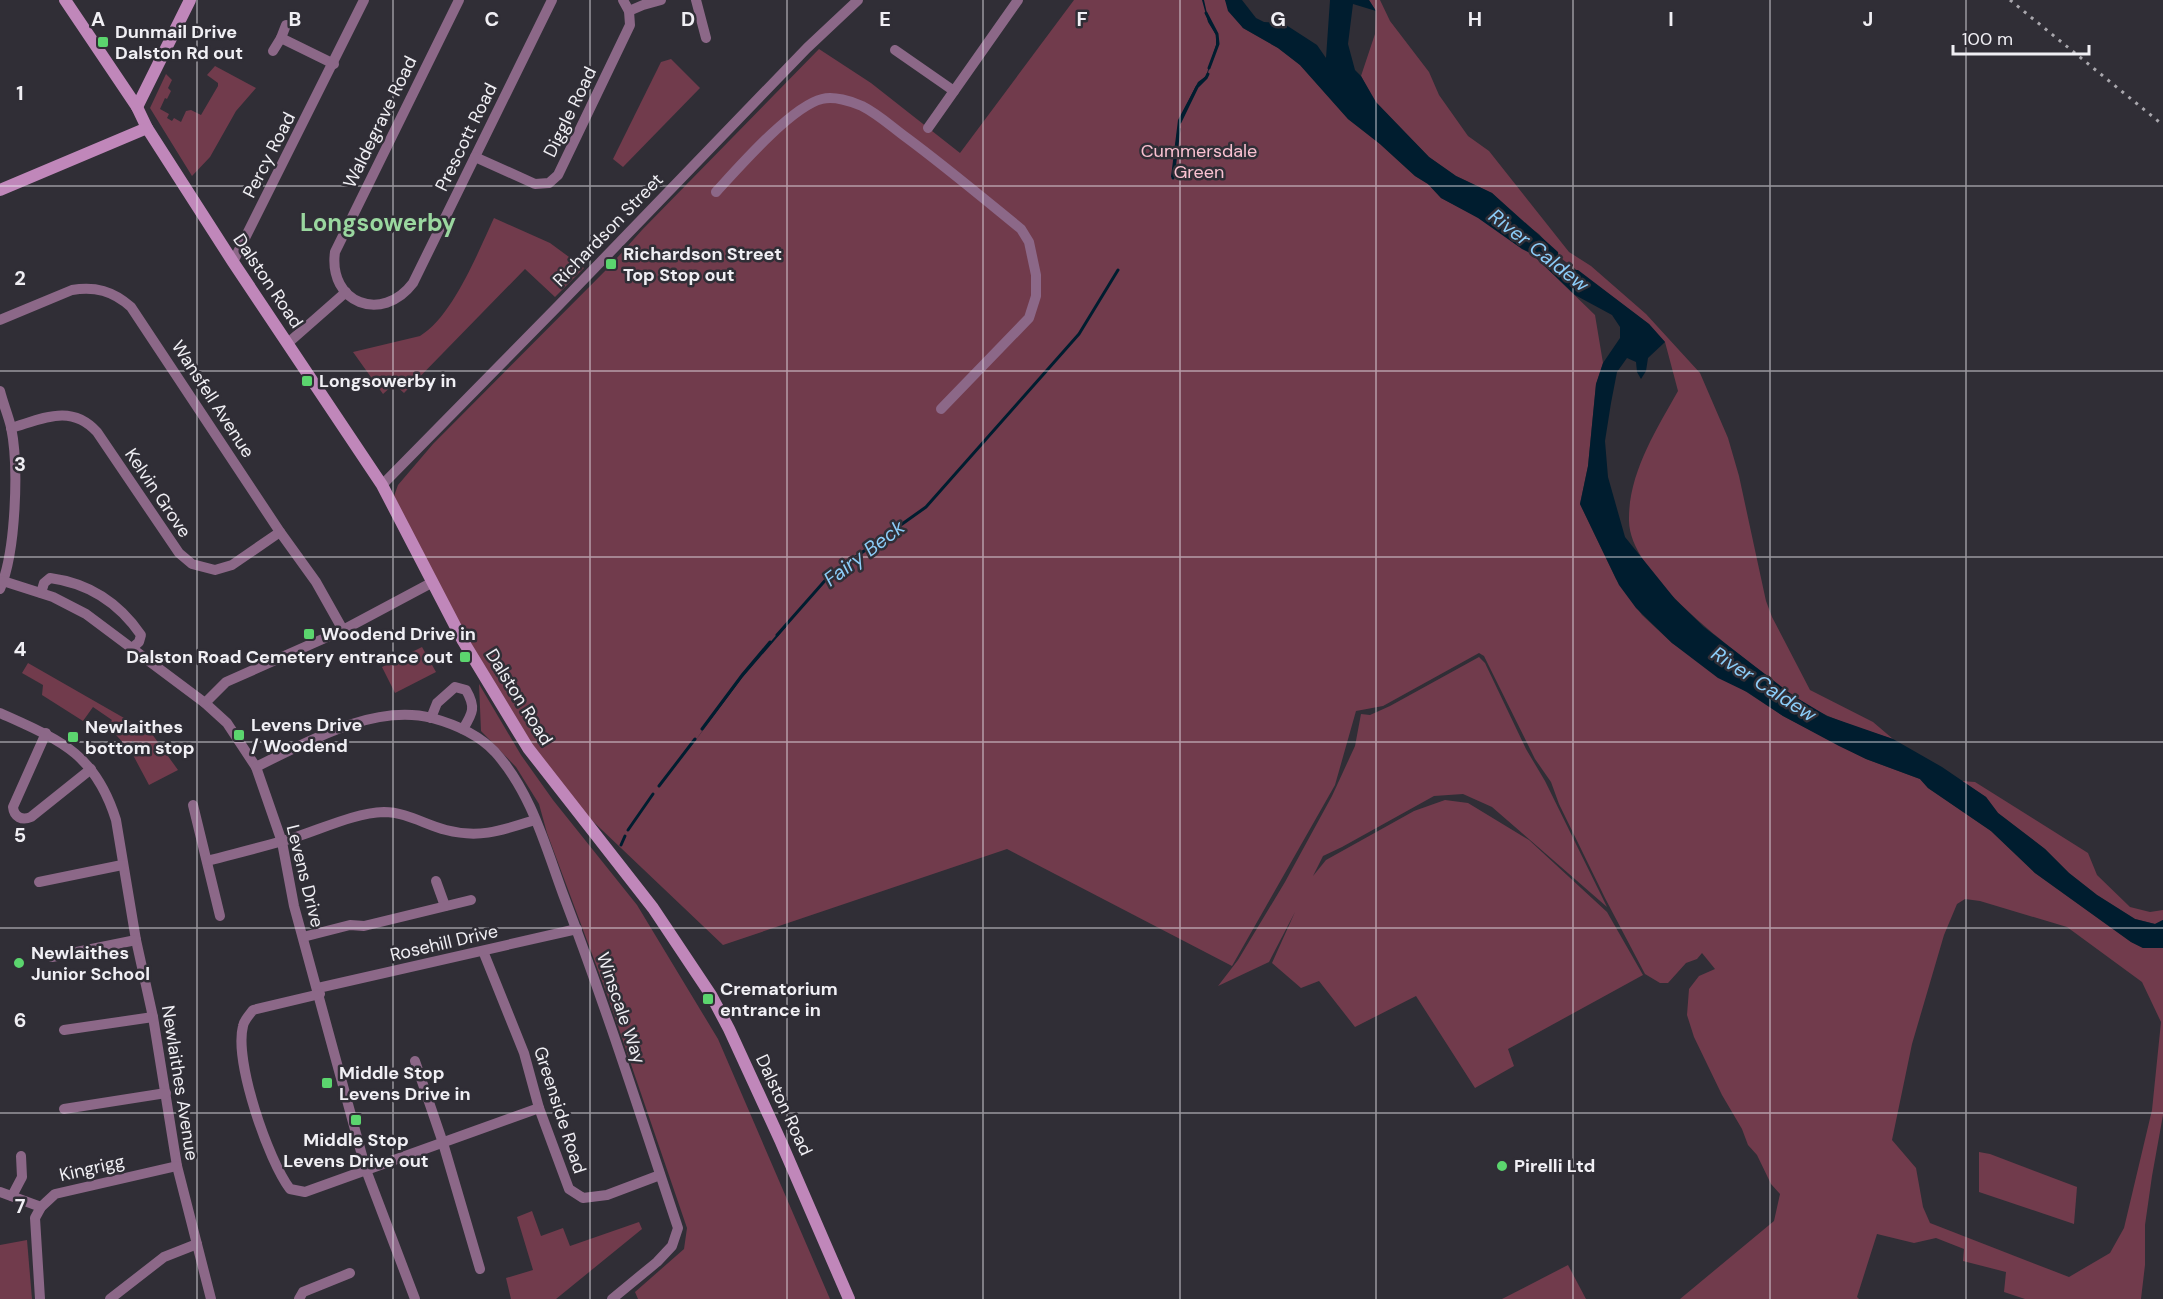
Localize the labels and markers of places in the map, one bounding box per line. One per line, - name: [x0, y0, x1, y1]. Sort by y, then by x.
- place label: Dunmail Drive Dalston Rd out: [115, 20, 243, 65]
- marker: Dunmail Drive Dalston Rd out: [96, 35, 110, 49]
- place label: Richardson Street Top Stop out: [623, 242, 782, 287]
- marker: Richardson Street Top Stop out: [604, 257, 618, 271]
- place label: Longsowerby in: [319, 369, 456, 393]
- marker: Longsowerby in: [300, 374, 314, 388]
- place label: Woodend Drive in: [321, 622, 476, 646]
- marker: Woodend Drive in: [302, 627, 316, 641]
- place label: Dalston Road Cemetery entrance out: [126, 645, 453, 669]
- marker: Dalston Road Cemetery entrance out: [458, 650, 472, 664]
- place label: Levens Drive / Woodend: [251, 713, 362, 758]
- place label: Newlaithes bottom stop: [85, 715, 195, 760]
- marker: Levens Drive / Woodend: [232, 728, 246, 742]
- marker: Newlaithes bottom stop: [66, 730, 80, 744]
- place label: Newlaithes Junior School: [31, 941, 150, 986]
- marker: Newlaithes Junior School: [12, 956, 26, 970]
- place label: Crematorium entrance in: [720, 977, 838, 1022]
- marker: Crematorium entrance in: [701, 992, 715, 1006]
- place label: Middle Stop Levens Drive in: [339, 1061, 471, 1106]
- marker: Middle Stop Levens Drive in: [320, 1076, 334, 1090]
- marker: Middle Stop Levens Drive out: [349, 1113, 363, 1127]
- place label: Middle Stop Levens Drive out: [283, 1128, 429, 1173]
- place label: Pirelli Ltd: [1514, 1154, 1595, 1178]
- marker: Pirelli Ltd: [1495, 1159, 1509, 1173]

